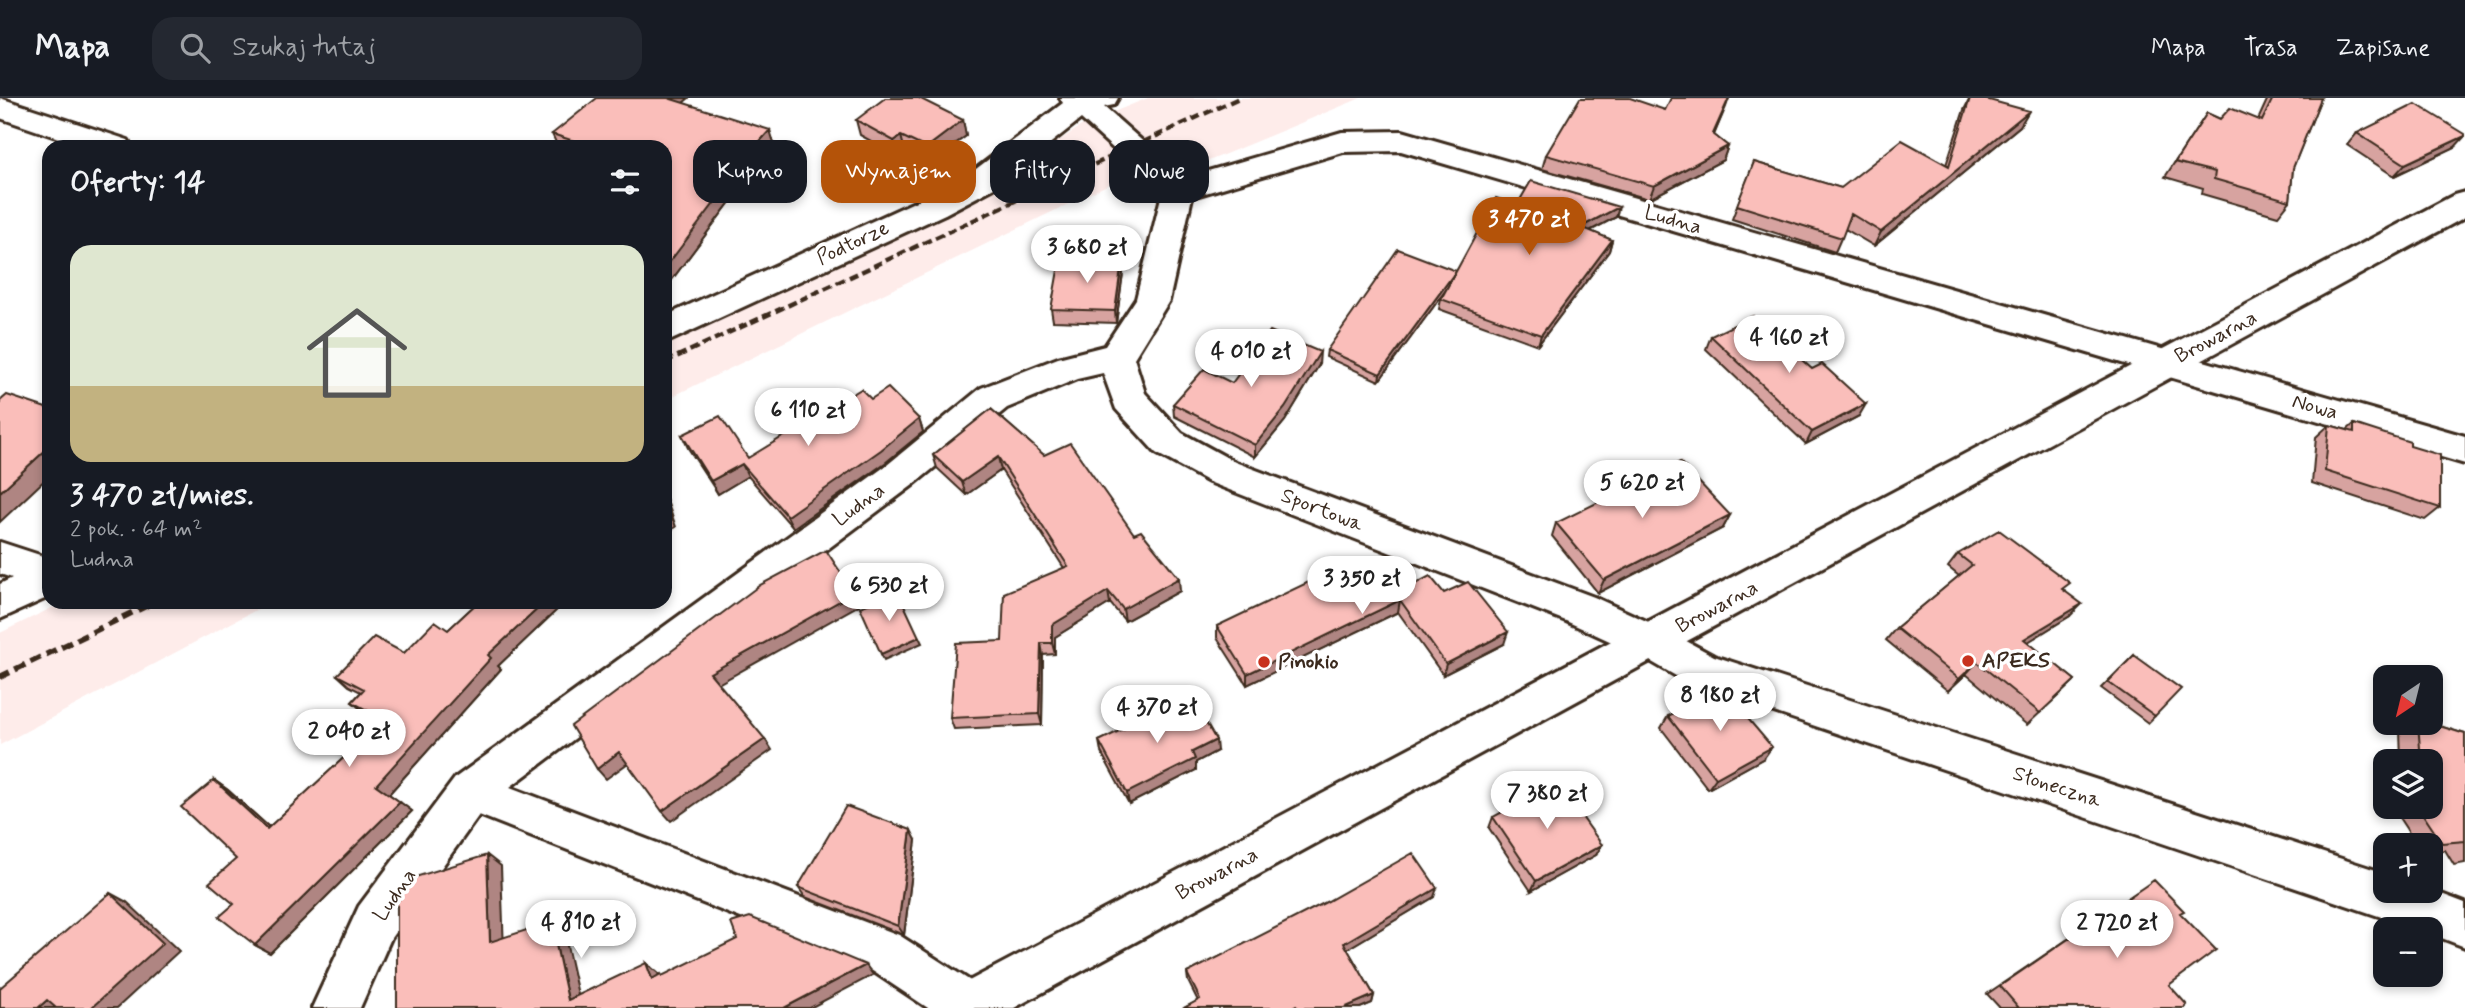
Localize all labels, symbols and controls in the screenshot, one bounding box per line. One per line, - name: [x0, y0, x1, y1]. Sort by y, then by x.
- search box: [152, 17, 642, 80]
- text: Mapa: [35, 26, 110, 70]
- icon: search: [176, 29, 214, 67]
- text: Szukaj tutaj: [232, 31, 376, 65]
- text: Mapa: [2151, 33, 2206, 64]
- text: Trasa: [2244, 33, 2298, 64]
- text: Zapisane: [2336, 33, 2430, 64]
- chip: Kupno: [693, 140, 807, 203]
- chip: Wynajem: [821, 140, 976, 203]
- chip: Filtry: [990, 140, 1095, 203]
- chip: Nowe: [1109, 140, 1209, 203]
- text: Oferty: 14: [70, 163, 205, 202]
- icon: filters: [606, 163, 644, 201]
- pin: 3 470 zł: [1457, 198, 1601, 257]
- street label: Ludna: [1641, 198, 1705, 242]
- text: 3 470 zł: [1488, 205, 1570, 235]
- street label: Podtorze: [812, 214, 894, 272]
- pin: 3 680 zł: [1015, 226, 1159, 285]
- text: 3 680 zł: [1047, 233, 1127, 263]
- icon: home: [294, 290, 420, 416]
- street label: Browarna: [2170, 304, 2262, 370]
- pin: 4 160 zł: [1717, 316, 1861, 375]
- text: 4 160 zł: [1750, 323, 1828, 353]
- pin: 4 010 zł: [1179, 330, 1323, 389]
- text: 4 010 zł: [1211, 337, 1291, 367]
- street label: Nowa: [2289, 387, 2341, 427]
- pin: 6 110 zł: [736, 388, 880, 448]
- text: 6 110 zł: [770, 396, 846, 426]
- pin: 5 620 zł: [1570, 460, 1714, 520]
- text: 5 620 zł: [1600, 468, 1684, 498]
- text: 3 470 zł/mies.: [70, 476, 253, 515]
- street label: Ludna: [827, 476, 891, 534]
- street label: Sportowa: [1277, 482, 1367, 539]
- text: 2 pok. · 64 m²: [70, 515, 202, 545]
- text: Ludna: [70, 545, 134, 575]
- pin: 3 350 zł: [1290, 556, 1434, 616]
- pin: 6 530 zł: [817, 564, 961, 623]
- text: 3 350 zł: [1323, 564, 1401, 594]
- text: 6 530 zł: [850, 571, 928, 601]
- street label: Browarna: [1671, 574, 1763, 640]
- place label: APEKS: [1982, 647, 2050, 675]
- place label: Pinokio: [1278, 648, 1339, 676]
- marker: APEKS: [1960, 653, 1976, 669]
- marker: Pinokio: [1256, 654, 1272, 670]
- north arrow: [2373, 665, 2443, 735]
- map controls: [2373, 665, 2443, 987]
- pin: 8 180 zł: [1648, 674, 1792, 733]
- text: 8 180 zł: [1680, 681, 1760, 711]
- pin: 4 370 zł: [1085, 686, 1229, 745]
- text: 4 370 zł: [1117, 693, 1197, 723]
- pin: 2 040 zł: [277, 710, 421, 769]
- text: 2 040 zł: [308, 717, 390, 747]
- button: layers: [2373, 749, 2443, 819]
- street label: Słoneczna: [2009, 760, 2105, 815]
- pin: 7 380 zł: [1475, 772, 1619, 831]
- text: 7 380 zł: [1507, 779, 1587, 809]
- button: +: [2373, 833, 2443, 903]
- street label: Browarna: [1171, 841, 1263, 907]
- street label: Ludna: [367, 863, 423, 927]
- pin: 4 810 zł: [509, 900, 653, 960]
- pin: 2 720 zł: [2045, 900, 2189, 960]
- text: 4 810 zł: [541, 908, 621, 938]
- text: 2 720 zł: [2076, 908, 2158, 938]
- button: −: [2373, 917, 2443, 987]

